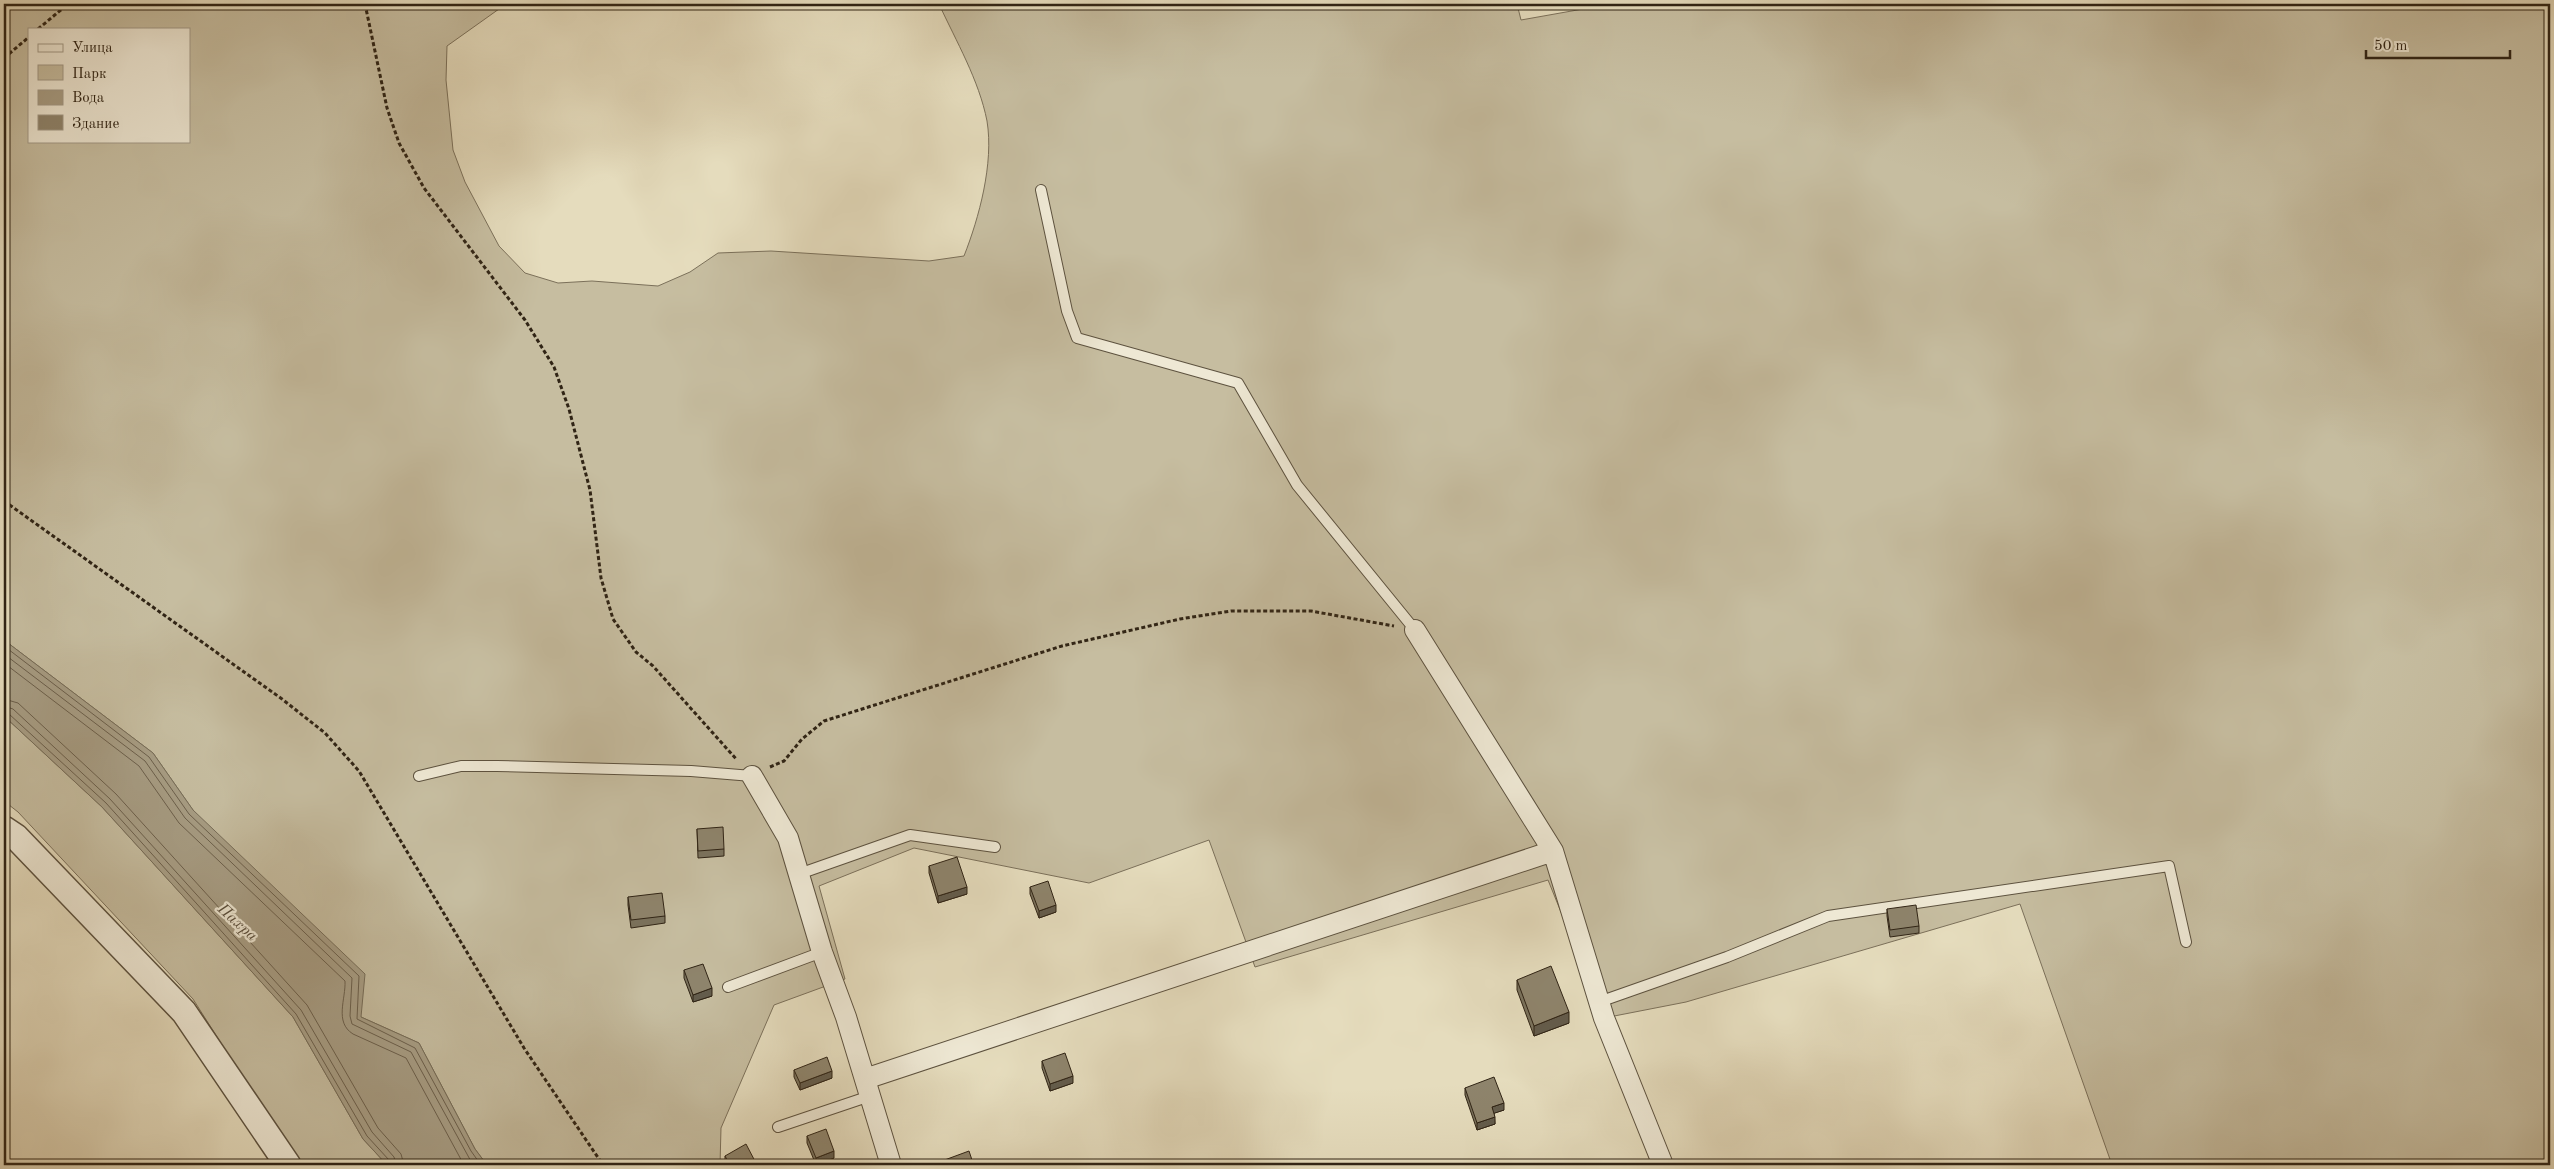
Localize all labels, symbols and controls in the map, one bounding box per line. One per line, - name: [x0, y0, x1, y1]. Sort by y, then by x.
- legend: [28, 28, 190, 142]
- scale bar: [2366, 28, 2510, 60]
- text: 50 m: [2374, 39, 2408, 54]
- text: Улица: [72, 41, 113, 56]
- text: Парк: [72, 67, 107, 82]
- text: Вода: [72, 91, 105, 106]
- text: Здание: [72, 117, 119, 132]
- water label: Пахра: [213, 901, 260, 945]

